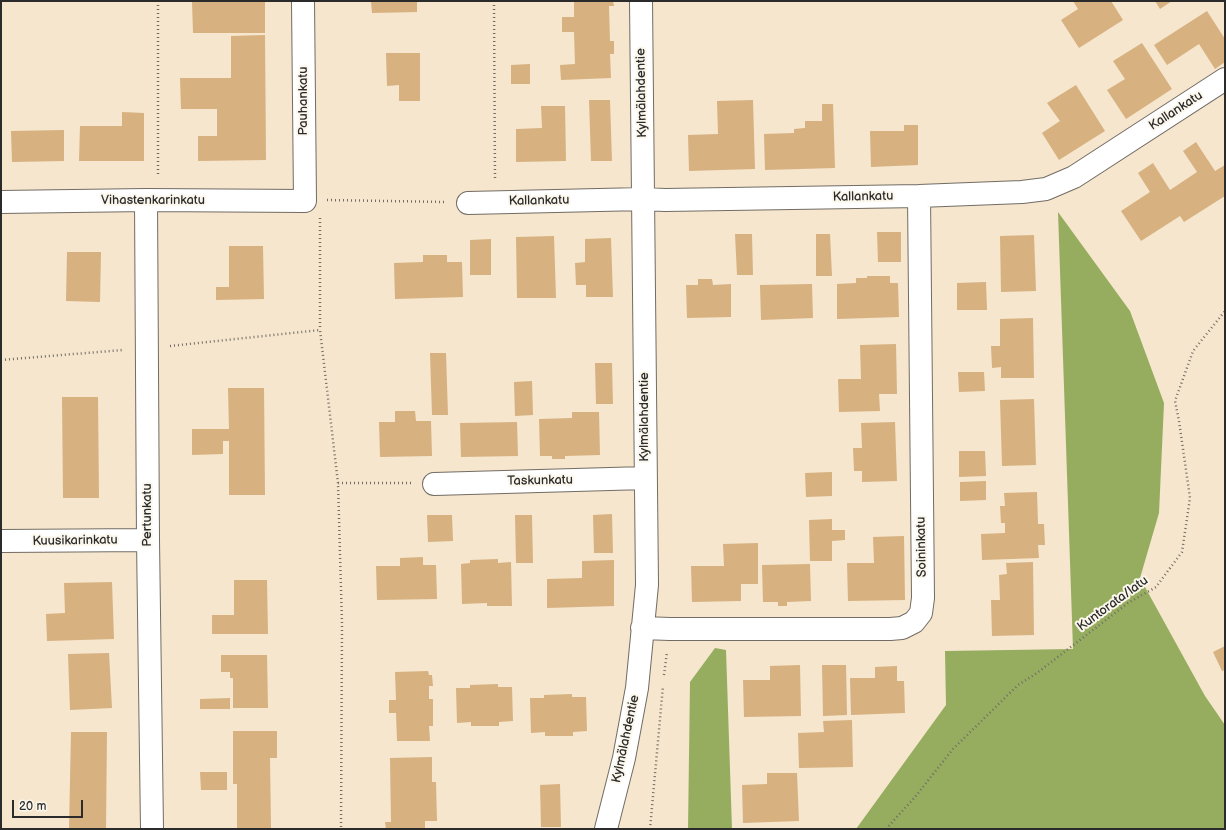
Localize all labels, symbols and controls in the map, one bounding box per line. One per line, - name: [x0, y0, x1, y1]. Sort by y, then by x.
- street label: Kylmälahdentie: [633, 48, 651, 138]
- street label: Pauhankatu: [296, 67, 312, 135]
- street label: Kallankatu: [1146, 88, 1206, 134]
- street label: Kallankatu: [833, 189, 893, 205]
- street label: Vihastenkarinkatu: [101, 193, 205, 209]
- street label: Kallankatu: [509, 193, 569, 209]
- street label: Kylmälahdentie: [637, 372, 653, 462]
- street label: Taskunkatu: [507, 473, 573, 489]
- street label: Pertunkatu: [140, 483, 156, 547]
- street label: Soininkatu: [914, 517, 930, 577]
- street label: Kuusikarinkatu: [32, 532, 118, 550]
- street label: Kuntorata/latu: [1075, 573, 1151, 635]
- street label: Kylmälahdentie: [609, 694, 643, 784]
- scale bar: [14, 792, 85, 818]
- text: 20 m: [19, 799, 46, 814]

